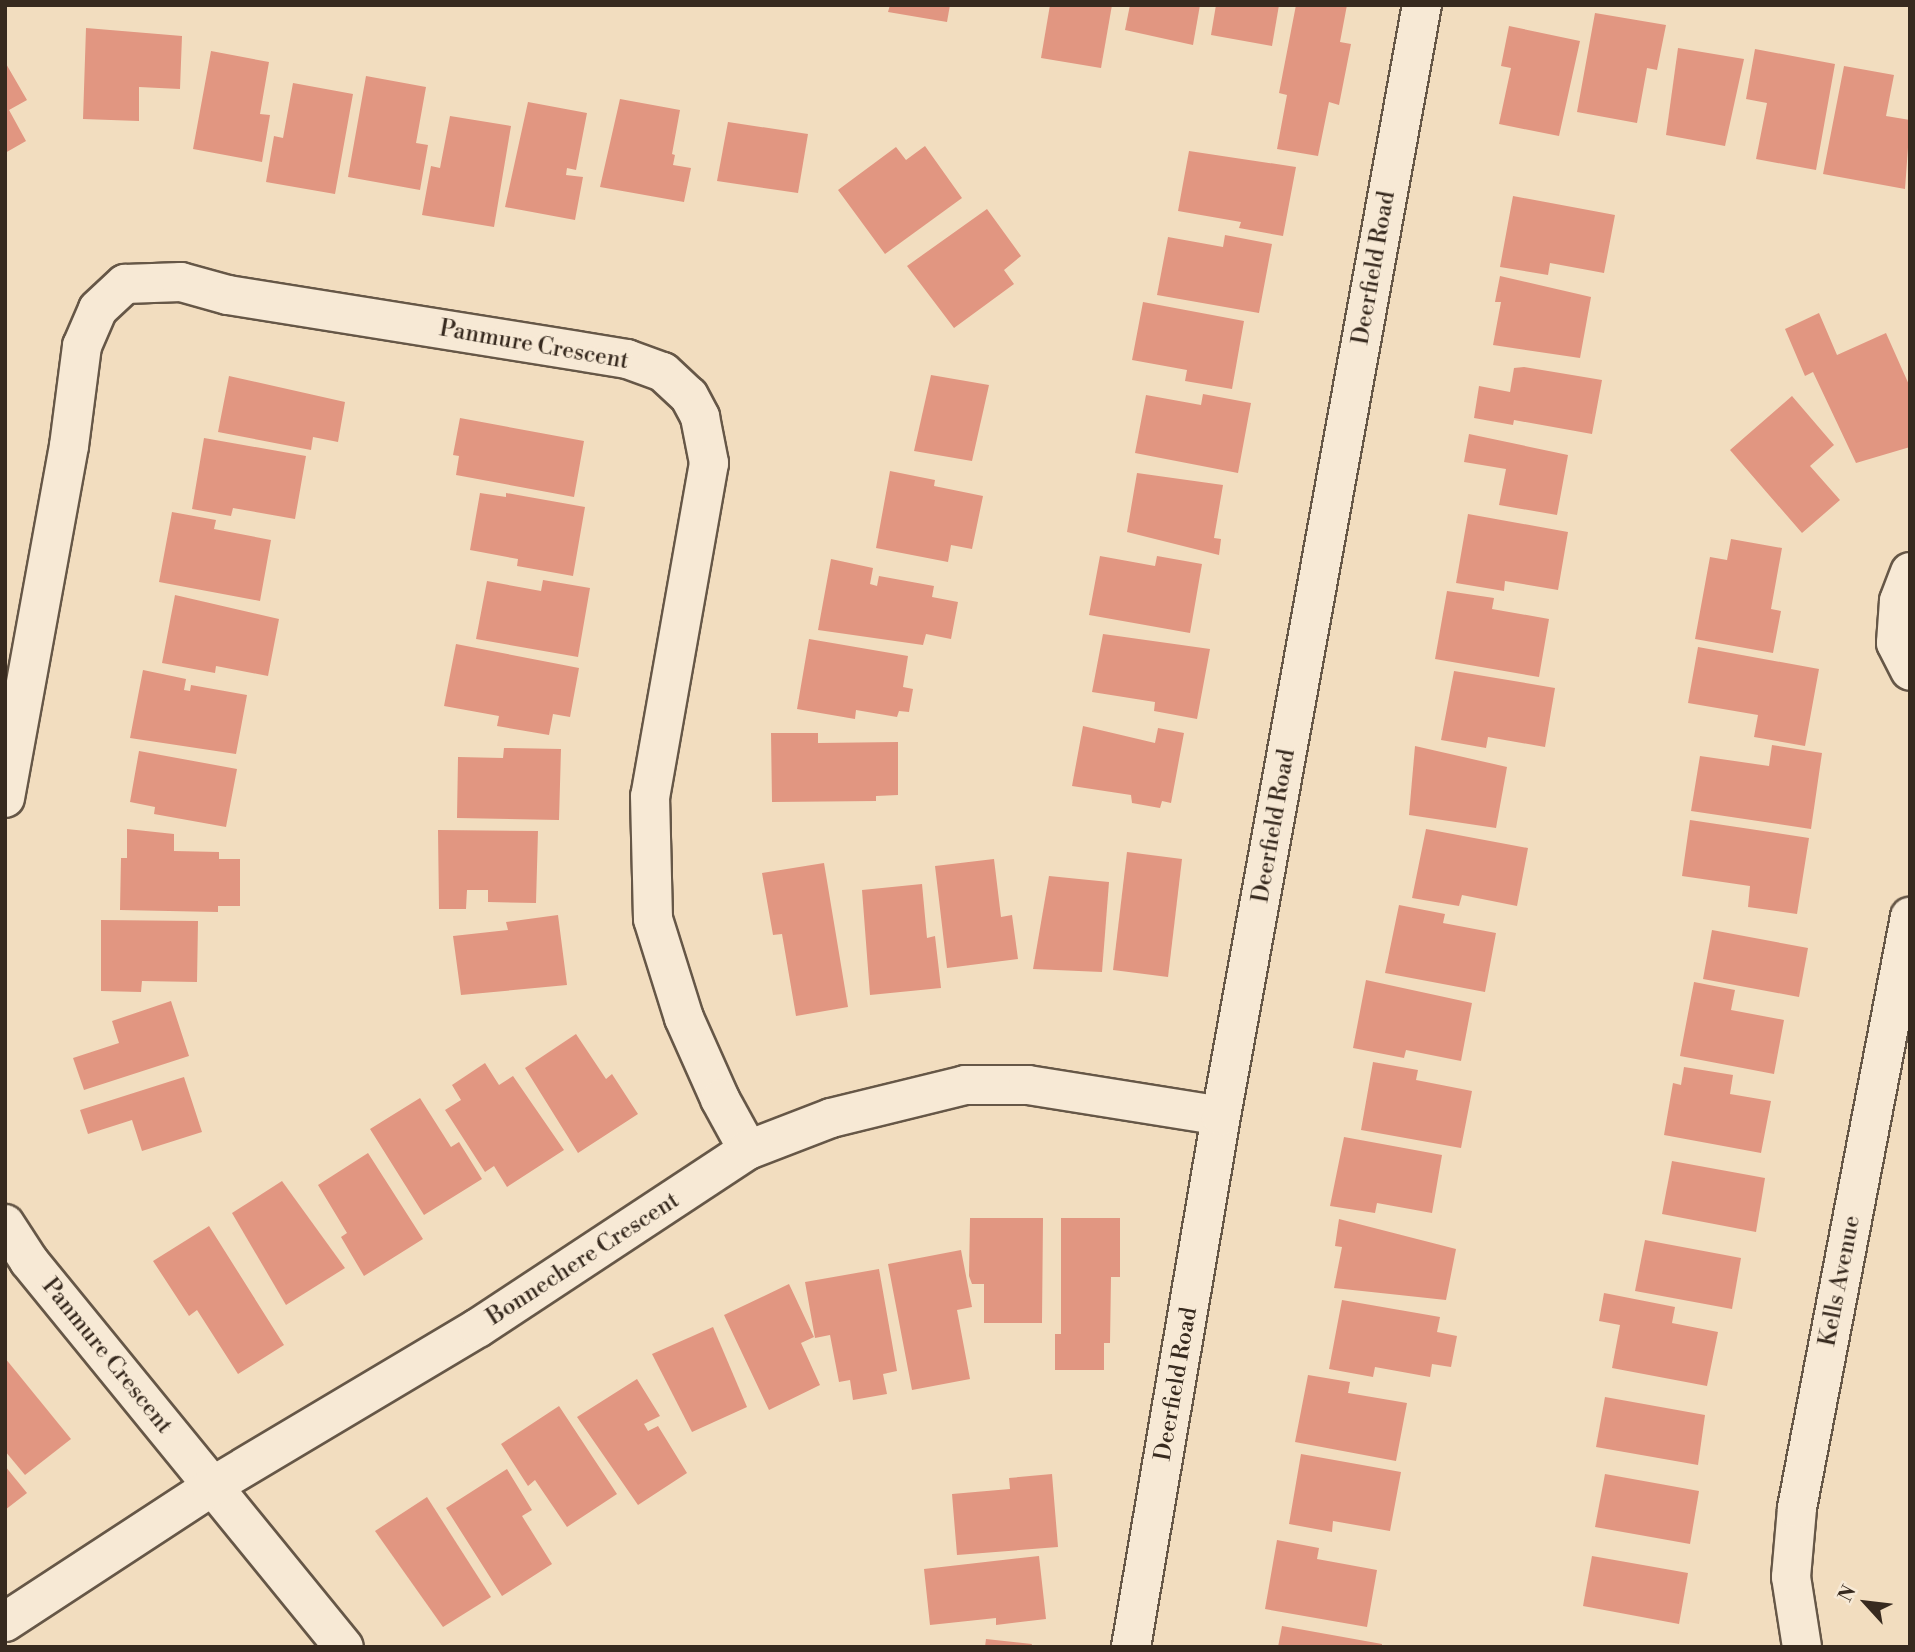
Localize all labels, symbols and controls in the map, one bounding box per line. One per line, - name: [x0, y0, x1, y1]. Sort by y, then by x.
- street label: Deerfield Road: [1347, 189, 1401, 347]
- street label: Panmure Crescent: [437, 315, 631, 375]
- street label: Deerfield Road: [1247, 747, 1301, 905]
- street label: Bonnechere Crescent: [482, 1187, 684, 1331]
- street label: Kells Avenue: [1814, 1213, 1866, 1349]
- street label: Panmure Crescent: [36, 1273, 178, 1439]
- street label: Deerfield Road: [1149, 1305, 1203, 1463]
- north arrow: [1831, 1568, 1901, 1638]
- text: N: [1833, 1581, 1861, 1606]

